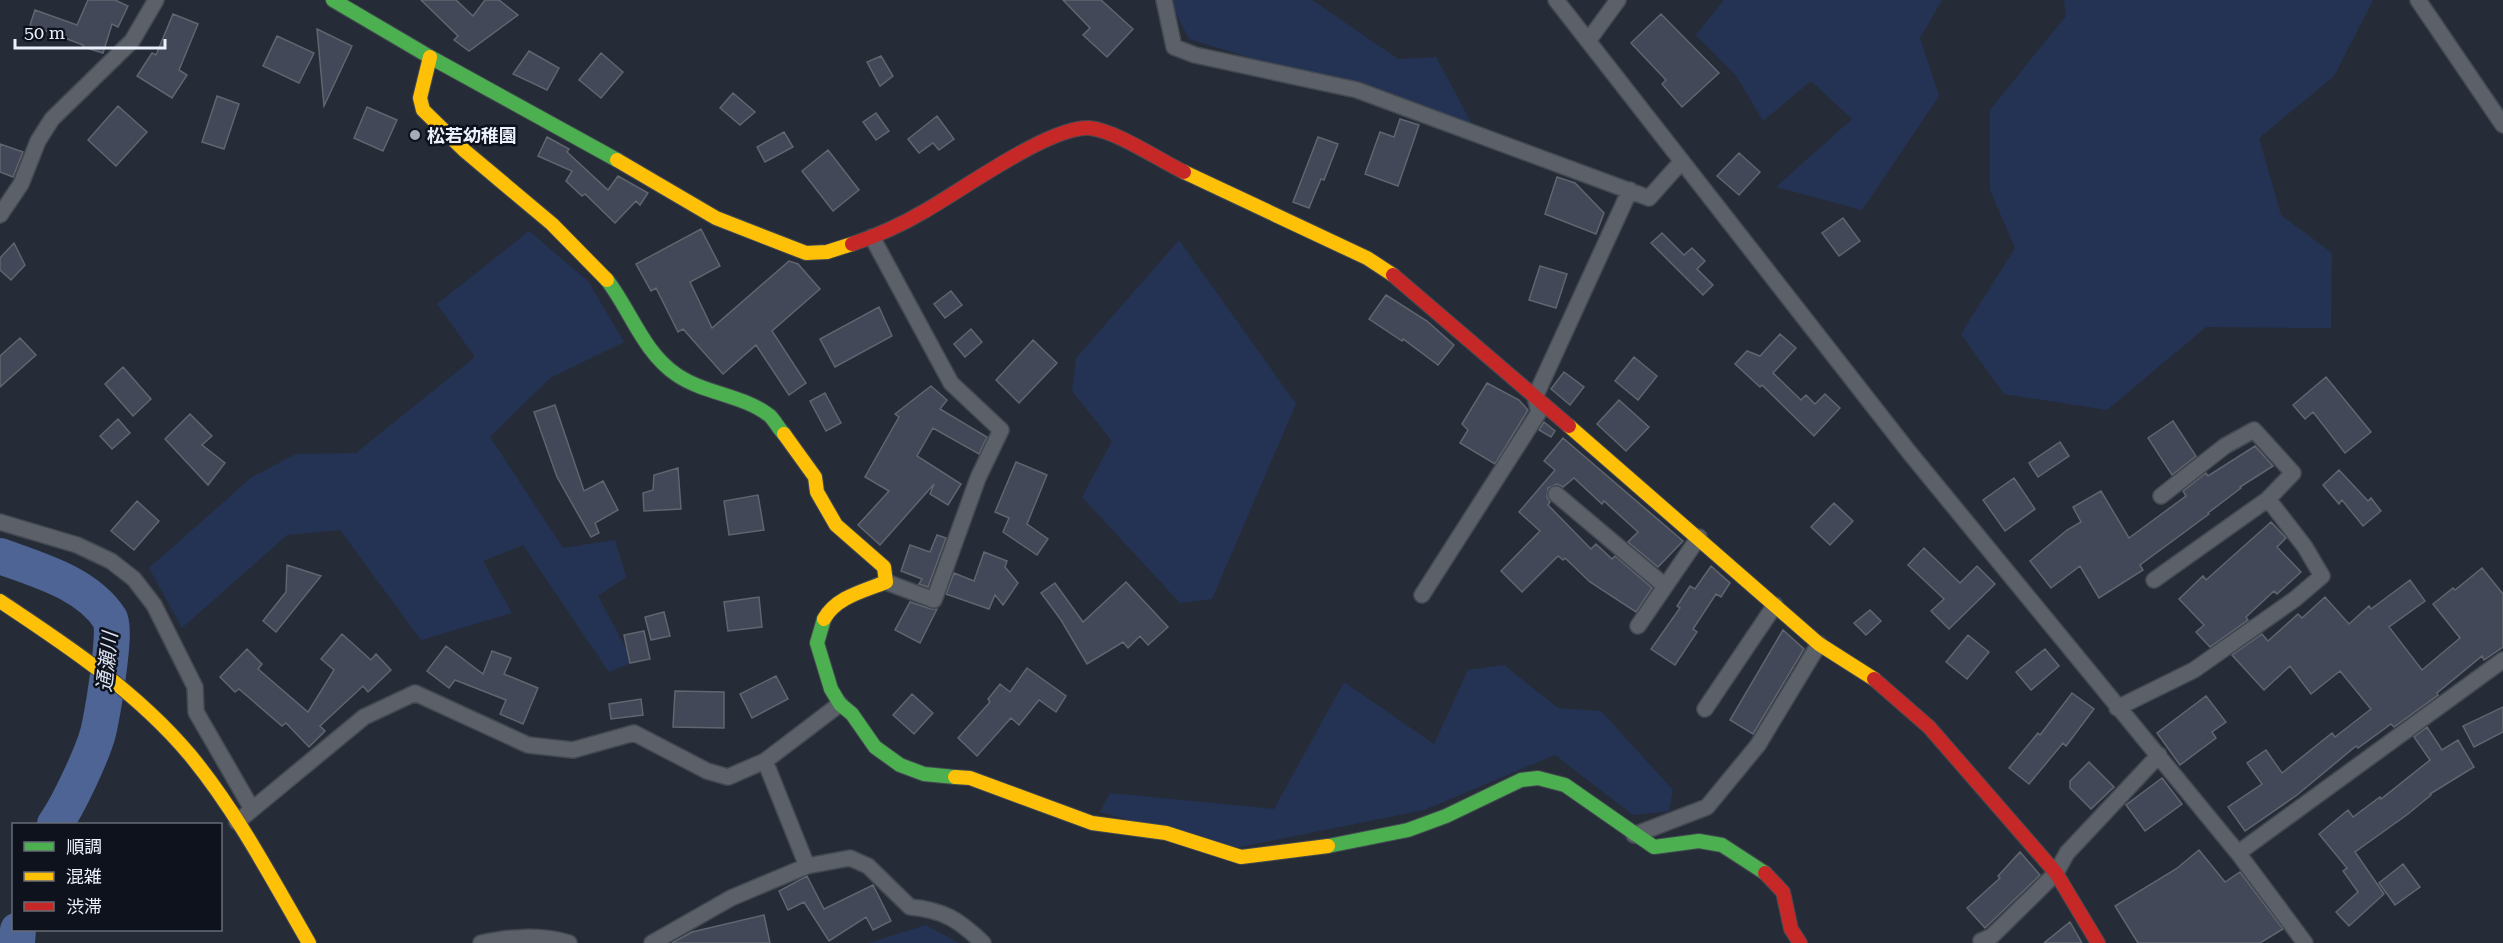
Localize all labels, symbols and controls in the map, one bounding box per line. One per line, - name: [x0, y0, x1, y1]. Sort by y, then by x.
- scale bar: [15, 12, 165, 50]
- text: 50 m: [24, 22, 65, 43]
- place label: 松若幼稚園: [427, 125, 517, 146]
- marker: 松若幼稚園: [408, 128, 422, 142]
- water label: 通瀬川: [92, 629, 122, 693]
- legend: [12, 823, 222, 931]
- text: 順調: [66, 836, 102, 857]
- text: 混雑: [66, 866, 102, 887]
- text: 渋滞: [66, 896, 102, 917]

